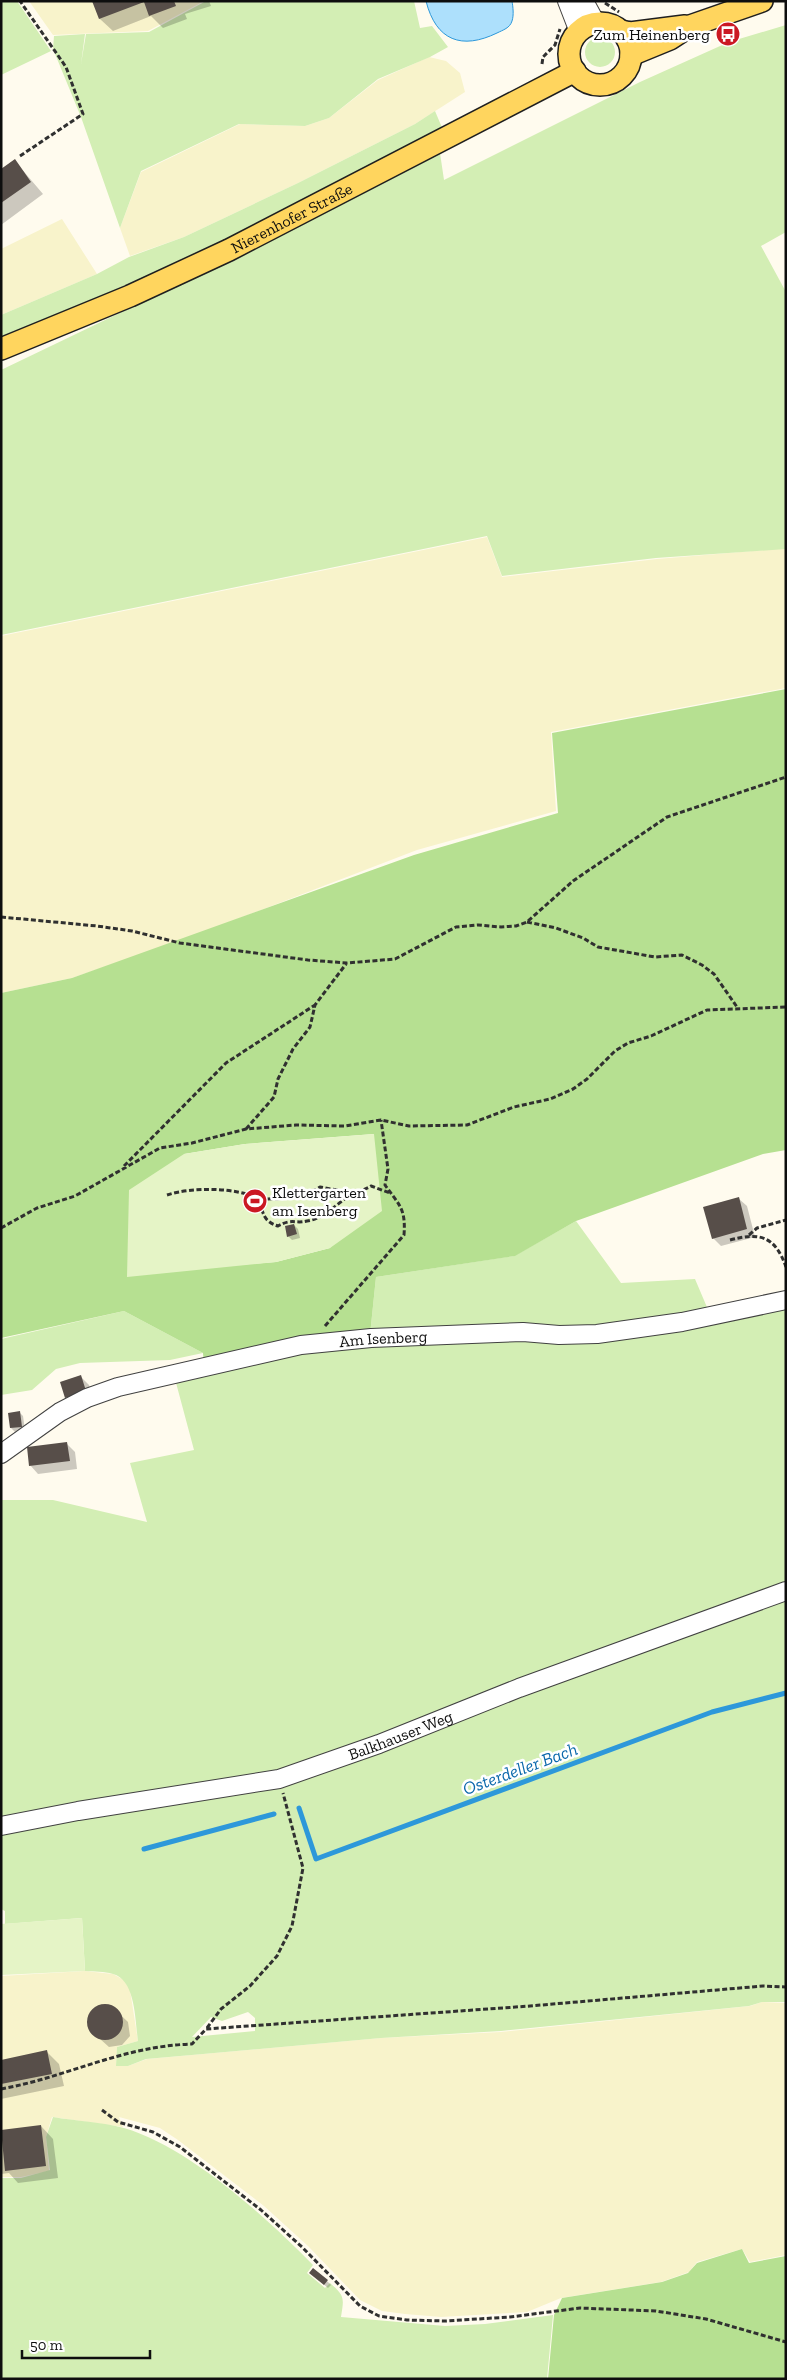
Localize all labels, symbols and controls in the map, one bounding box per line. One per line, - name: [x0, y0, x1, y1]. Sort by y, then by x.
- bus stop icon: Zum Heinenberg: [715, 21, 741, 47]
- place label: Zum Heinenberg: [593, 25, 710, 44]
- street label: Nierenhofer Straße: [228, 179, 355, 257]
- place label: Klettergarten am Isenberg: [272, 1183, 367, 1220]
- sports icon: Klettergarten am Isenberg: [242, 1188, 268, 1214]
- street label: Am Isenberg: [338, 1326, 428, 1351]
- street label: Balkhauser Weg: [346, 1706, 455, 1764]
- water label: Osterdeller Bach: [460, 1738, 580, 1800]
- scale bar: [22, 2328, 150, 2360]
- text: 50 m: [30, 2336, 63, 2354]

